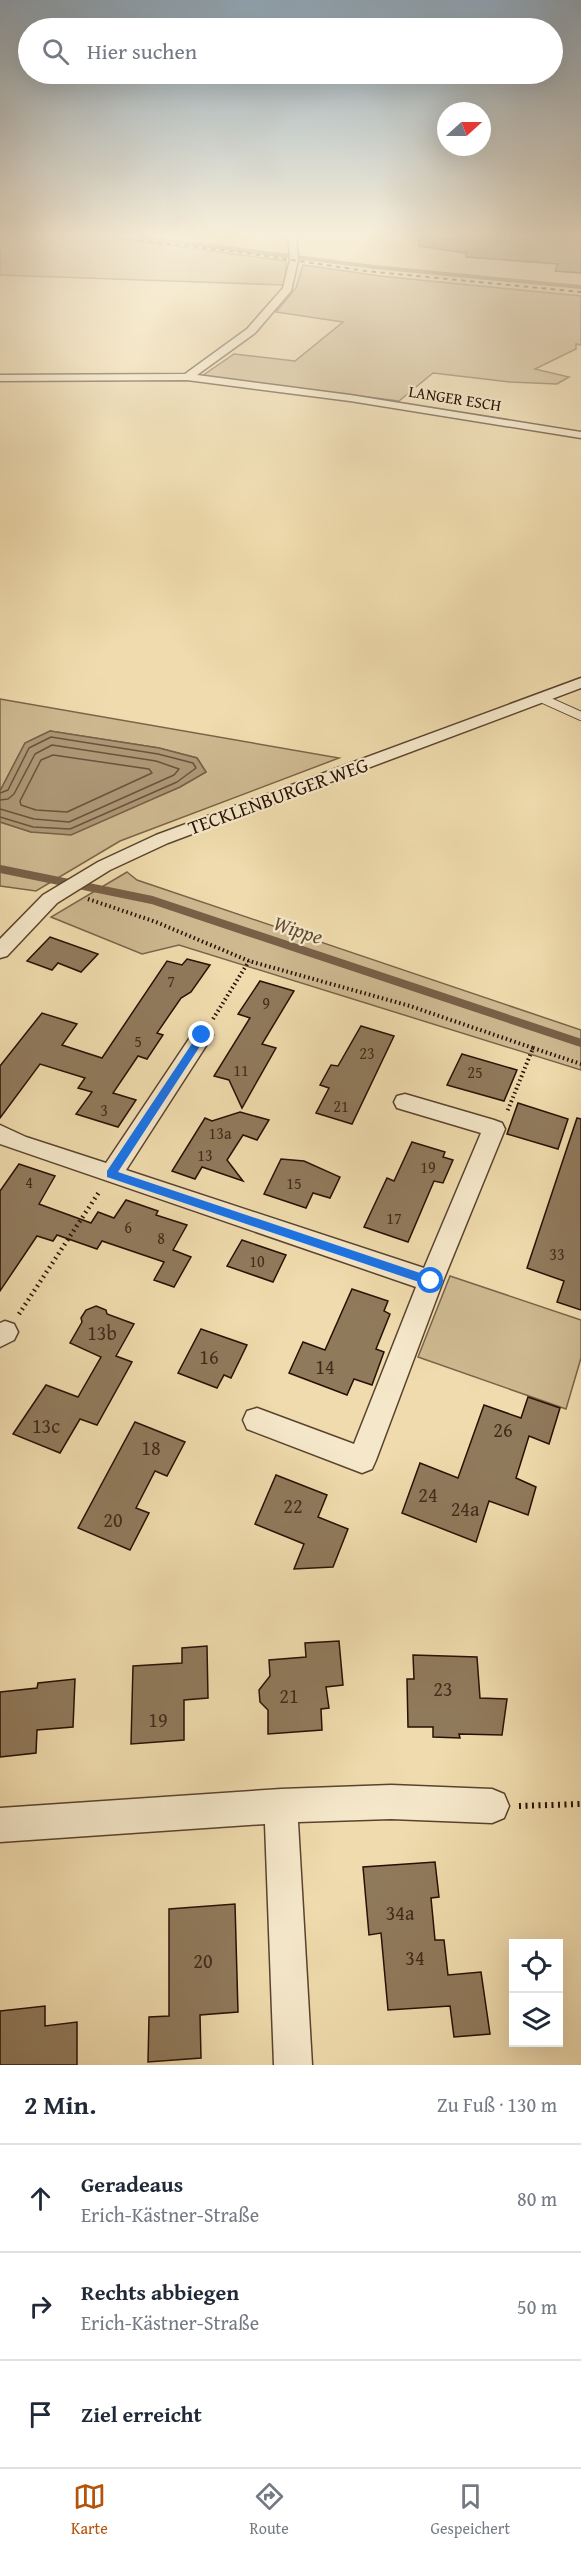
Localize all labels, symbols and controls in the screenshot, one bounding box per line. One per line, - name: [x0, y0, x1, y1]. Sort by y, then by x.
- search box: [18, 18, 563, 84]
- icon: search: [39, 35, 72, 68]
- text: Hier suchen: [87, 35, 197, 67]
- north arrow: [437, 102, 491, 156]
- street label: LANGER ESCH: [407, 379, 503, 417]
- street label: TECKLENBURGER WEG: [184, 749, 372, 842]
- water label: Wippe: [269, 907, 327, 952]
- house number: 7: [167, 969, 175, 993]
- house number: 9: [262, 991, 270, 1015]
- route end: [188, 1021, 214, 1047]
- house number: 5: [134, 1029, 142, 1053]
- house number: 23: [359, 1041, 375, 1065]
- house number: 11: [233, 1058, 249, 1082]
- house number: 25: [467, 1060, 483, 1084]
- house number: 21: [333, 1094, 349, 1118]
- house number: 3: [100, 1098, 108, 1122]
- house number: 13a: [209, 1121, 232, 1145]
- house number: 13: [197, 1143, 213, 1167]
- house number: 19: [420, 1155, 436, 1179]
- house number: 4: [25, 1170, 33, 1194]
- house number: 15: [286, 1171, 302, 1195]
- house number: 17: [386, 1206, 402, 1230]
- house number: 6: [124, 1215, 132, 1239]
- house number: 8: [157, 1226, 165, 1250]
- house number: 33: [549, 1242, 565, 1266]
- house number: 10: [249, 1249, 265, 1273]
- route start: [417, 1267, 443, 1293]
- house number: 13b: [87, 1318, 117, 1347]
- house number: 16: [199, 1342, 219, 1371]
- house number: 14: [315, 1352, 335, 1381]
- house number: 13c: [32, 1411, 60, 1440]
- house number: 26: [493, 1415, 513, 1444]
- house number: 18: [141, 1433, 161, 1462]
- house number: 24: [418, 1480, 438, 1509]
- house number: 22: [283, 1491, 303, 1520]
- house number: 24a: [451, 1494, 480, 1523]
- house number: 20: [103, 1505, 123, 1534]
- house number: 23: [433, 1674, 453, 1703]
- house number: 21: [279, 1681, 299, 1710]
- house number: 19: [148, 1705, 168, 1734]
- house number: 34a: [386, 1898, 415, 1927]
- map controls: [509, 1939, 563, 2047]
- button: locate: [509, 1939, 563, 1993]
- house number: 34: [405, 1943, 425, 1972]
- house number: 20: [193, 1946, 213, 1975]
- button: layers: [509, 1993, 563, 2047]
- text: 2 Min.: [24, 2085, 96, 2124]
- text: Zu Fuß · 130 m: [437, 2090, 557, 2119]
- text: Geradeaus: [81, 2168, 183, 2200]
- icon: ahead: [24, 2182, 57, 2215]
- text: 80 m: [517, 2184, 557, 2213]
- text: Erich-Kästner-Straße: [81, 2200, 259, 2229]
- text: Rechts abbiegen: [81, 2276, 239, 2308]
- icon: right: [24, 2290, 57, 2323]
- text: 50 m: [517, 2292, 557, 2321]
- text: Erich-Kästner-Straße: [81, 2308, 259, 2337]
- icon: arrive: [24, 2398, 57, 2431]
- text: Ziel erreicht: [81, 2398, 202, 2430]
- tab: Karte: [71, 2480, 108, 2540]
- tab: Route: [250, 2480, 289, 2540]
- tab: Gespeichert: [431, 2480, 510, 2540]

